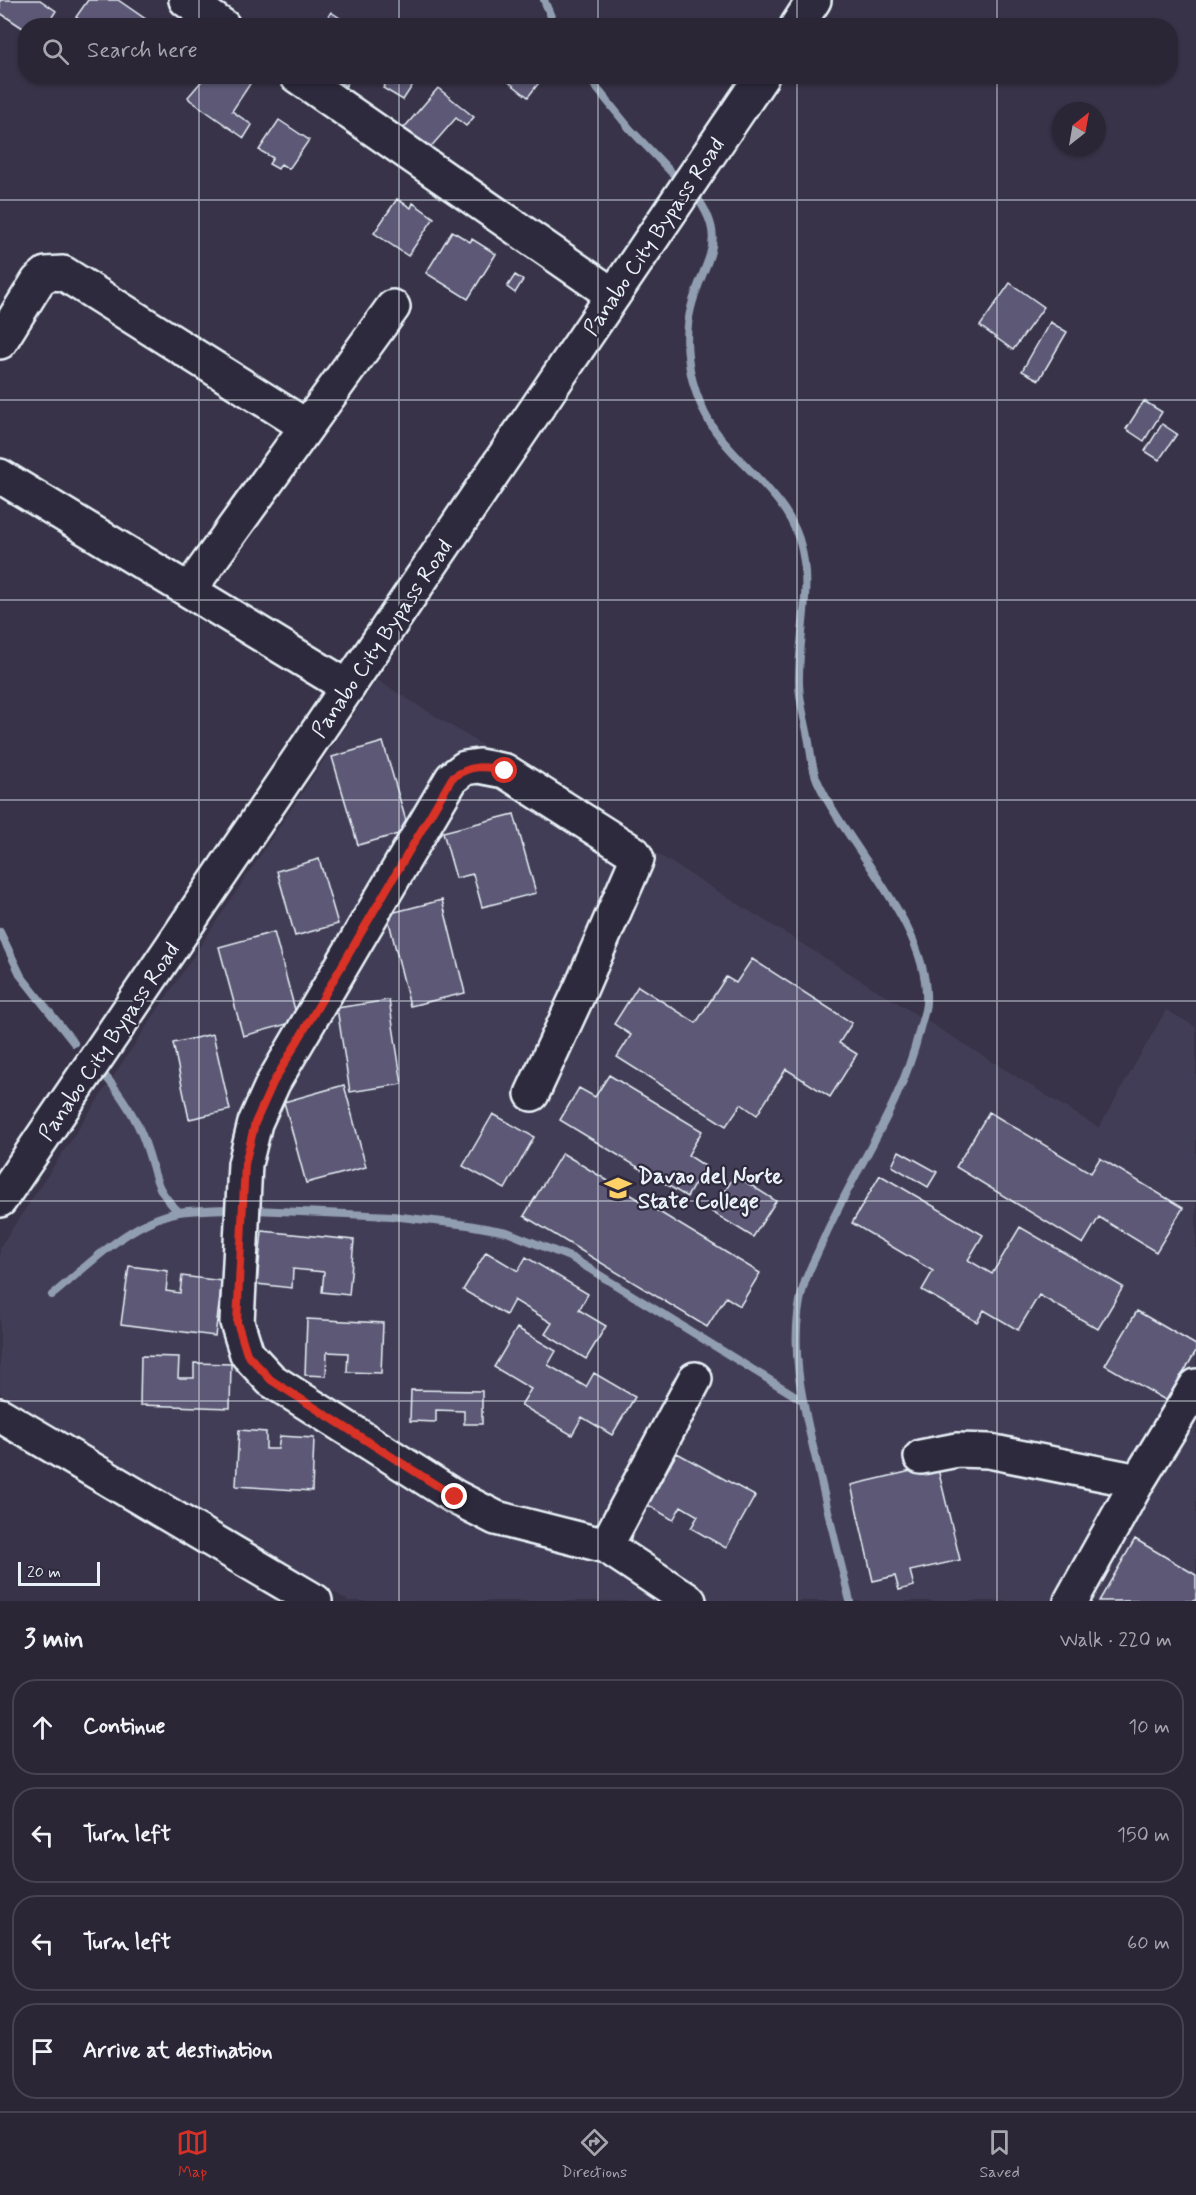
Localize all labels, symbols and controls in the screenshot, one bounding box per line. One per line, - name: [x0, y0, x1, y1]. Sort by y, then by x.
- search box: [18, 18, 1178, 84]
- icon: search: [39, 35, 72, 68]
- text: Search here: [87, 37, 198, 65]
- north arrow: [1052, 102, 1106, 156]
- street label: Panabo City Bypass Road: [578, 132, 732, 342]
- street label: Panabo City Bypass Road: [306, 534, 460, 744]
- route start: [491, 757, 517, 783]
- street label: Panabo City Bypass Road: [33, 937, 187, 1147]
- place label: Davao del Norte State College: [638, 1163, 783, 1217]
- school or university icon: Davao del Norte State College: [603, 1173, 633, 1203]
- route end: [441, 1483, 467, 1509]
- scale bar: [18, 1559, 100, 1586]
- text: 20 m: [27, 1562, 61, 1583]
- text: 3 min: [24, 1623, 84, 1657]
- text: Walk · 220 m: [1060, 1627, 1172, 1654]
- icon: ahead: [26, 1711, 59, 1744]
- text: Continue: [83, 1713, 165, 1741]
- text: 10 m: [1128, 1714, 1170, 1741]
- icon: left: [26, 1819, 59, 1852]
- text: Turn left: [83, 1821, 171, 1849]
- text: 150 m: [1117, 1822, 1170, 1849]
- icon: left: [26, 1927, 59, 1960]
- text: Turn left: [83, 1929, 171, 1957]
- text: 60 m: [1127, 1930, 1170, 1957]
- icon: arrive: [26, 2035, 59, 2068]
- text: Arrive at destination: [83, 2037, 273, 2065]
- tab: Map: [176, 2126, 209, 2183]
- tab: Directions: [561, 2126, 627, 2183]
- tab: Saved: [979, 2126, 1020, 2183]

